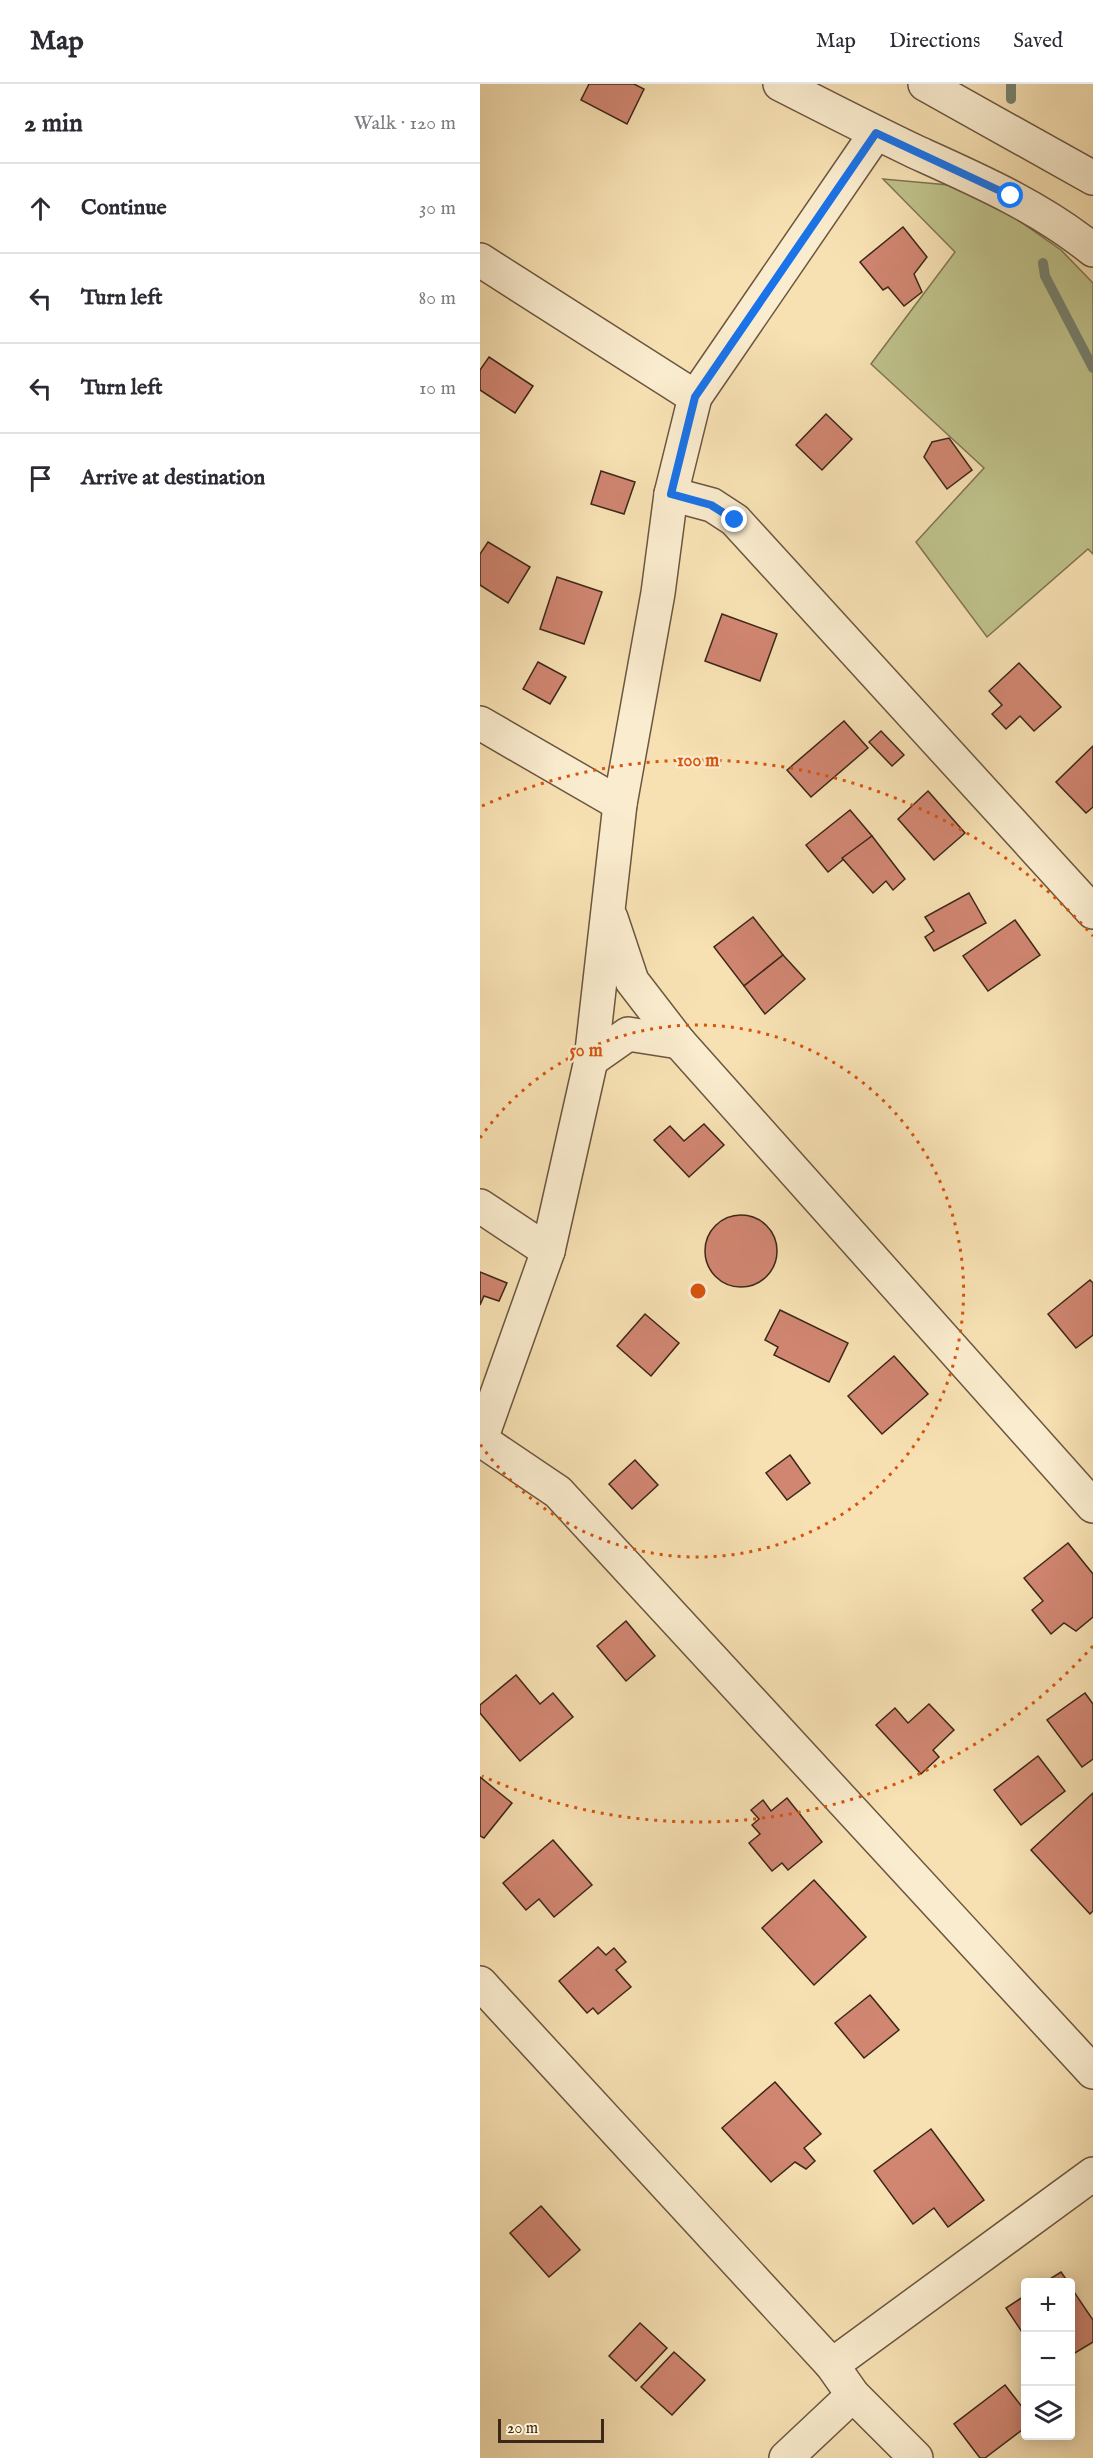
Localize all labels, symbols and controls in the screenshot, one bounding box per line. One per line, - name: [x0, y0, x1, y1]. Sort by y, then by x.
- text: Map: [30, 24, 84, 59]
- text: Map: [816, 28, 856, 55]
- text: Directions: [889, 28, 980, 55]
- text: Saved: [1013, 28, 1063, 55]
- text: 2 min: [24, 107, 83, 140]
- text: Walk · 120 m: [354, 111, 456, 136]
- route start: [997, 182, 1023, 208]
- icon: ahead: [24, 192, 57, 225]
- text: Continue: [81, 194, 167, 222]
- text: 30 m: [419, 196, 456, 221]
- icon: left: [24, 282, 57, 315]
- text: Turn left: [81, 284, 163, 312]
- text: 80 m: [419, 286, 456, 311]
- icon: left: [24, 372, 57, 405]
- text: Turn left: [81, 374, 163, 402]
- text: 10 m: [419, 376, 456, 401]
- icon: arrive: [24, 462, 57, 495]
- text: Arrive at destination: [81, 464, 265, 492]
- route end: [721, 506, 747, 532]
- text: 100 m: [677, 750, 719, 773]
- text: 50 m: [569, 1040, 603, 1063]
- centre of rings: [688, 1281, 708, 1301]
- map controls: [1021, 2278, 1075, 2440]
- button: +: [1021, 2278, 1075, 2332]
- button: −: [1021, 2332, 1075, 2386]
- button: layers: [1021, 2386, 1075, 2440]
- scale bar: [498, 2416, 604, 2444]
- text: 20 m: [507, 2419, 538, 2439]

